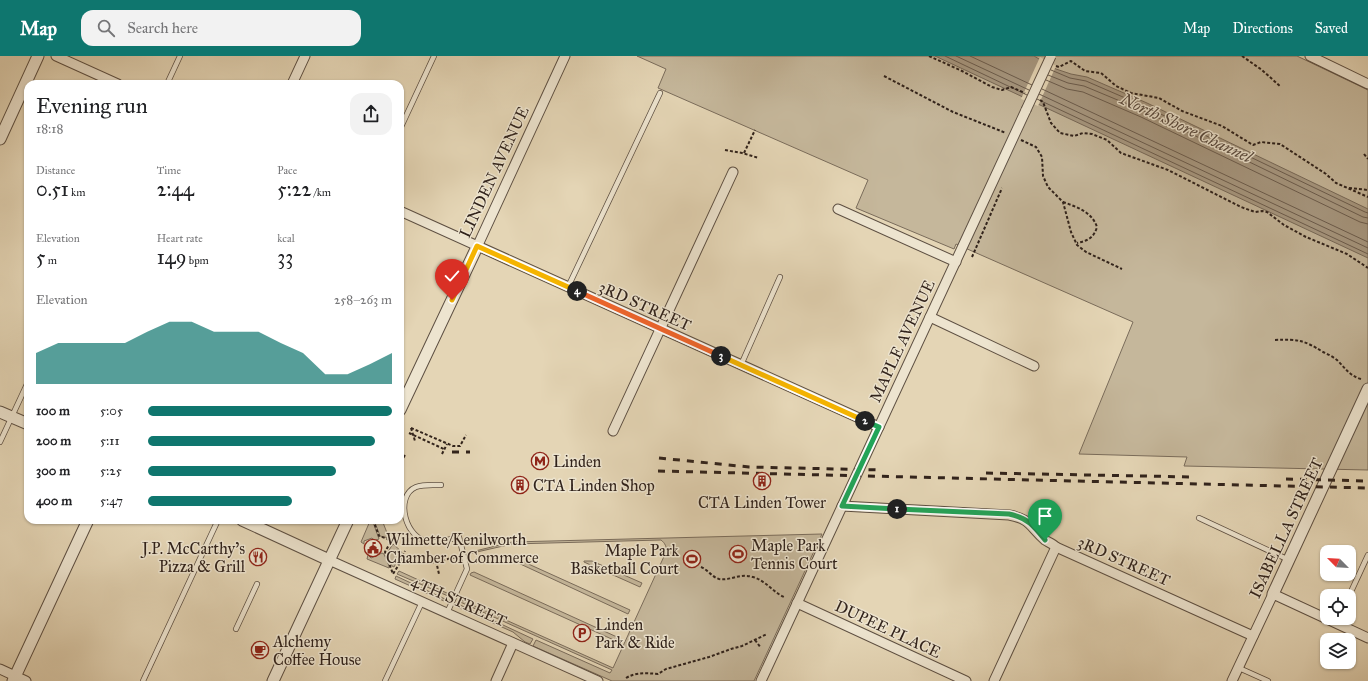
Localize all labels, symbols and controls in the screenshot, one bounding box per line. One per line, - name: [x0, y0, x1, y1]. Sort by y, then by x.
- search box: [81, 10, 361, 46]
- text: Map: [20, 17, 57, 40]
- icon: search: [95, 17, 117, 39]
- text: Search here: [127, 19, 198, 37]
- text: Map: [1183, 20, 1210, 37]
- text: Directions: [1232, 20, 1293, 37]
- text: Saved: [1315, 20, 1348, 37]
- water label: North Shore Channel: [1116, 88, 1257, 168]
- text: Evening run: [36, 92, 148, 119]
- button: share: [350, 93, 392, 135]
- street label: LINDEN AVENUE: [455, 103, 533, 241]
- text: 18:18: [36, 121, 63, 137]
- text: Distance: [36, 164, 75, 177]
- text: Time: [157, 164, 181, 177]
- text: Pace: [277, 164, 297, 177]
- text: 0.51: [36, 177, 69, 201]
- text: 2:44: [157, 177, 194, 201]
- text: 5:22: [277, 177, 311, 201]
- text: km: [69, 186, 85, 199]
- text: /km: [311, 186, 331, 199]
- text: Elevation: [36, 232, 80, 245]
- text: Heart rate: [157, 232, 203, 245]
- text: kcal: [277, 232, 295, 245]
- text: 5: [36, 245, 45, 269]
- text: 149: [157, 245, 186, 269]
- text: 33: [277, 245, 293, 269]
- text: m: [45, 254, 57, 267]
- text: bpm: [186, 254, 209, 267]
- pin: [435, 259, 469, 300]
- icon: check: [441, 265, 463, 287]
- street label: 3RD STREET: [596, 277, 694, 335]
- street label: MAPLE AVENUE: [865, 277, 939, 405]
- pin: 4: [567, 281, 587, 301]
- text: 4: [574, 284, 580, 297]
- text: Elevation: [36, 292, 88, 308]
- text: 258–263 m: [334, 292, 392, 308]
- pin: 3: [711, 346, 731, 366]
- text: 3: [719, 349, 723, 362]
- text: 100 m: [36, 403, 70, 419]
- text: 5:05: [100, 403, 123, 419]
- pin: 2: [855, 411, 875, 431]
- text: 2: [862, 414, 868, 427]
- text: 200 m: [36, 433, 71, 449]
- text: 5:11: [100, 433, 120, 449]
- metro station icon: Linden: [530, 451, 550, 471]
- place label: Linden: [553, 452, 602, 471]
- street label: ISABELLA STREET: [1245, 455, 1327, 601]
- text: 300 m: [36, 463, 70, 479]
- text: 5:25: [100, 463, 122, 479]
- building icon: CTA Linden Tower: [752, 471, 772, 491]
- building icon: CTA Linden Shop: [510, 475, 530, 495]
- place label: CTA Linden Shop: [533, 476, 655, 495]
- text: 400 m: [36, 493, 72, 509]
- text: 5:47: [100, 493, 123, 509]
- place label: CTA Linden Tower: [698, 493, 826, 512]
- pin: 1: [887, 499, 907, 519]
- pin: [1028, 499, 1062, 540]
- text: 1: [895, 502, 899, 515]
- icon: arrive: [1034, 505, 1056, 527]
- place label: Wilmette/Kenilworth Chamber of Commerce: [386, 530, 539, 567]
- street label: 3RD STREET: [1075, 532, 1173, 590]
- place label: Maple Park Tennis Court: [751, 536, 838, 573]
- public building icon: Wilmette/Kenilworth Chamber of Commerce: [363, 538, 383, 558]
- place label: J.P. McCarthy's Pizza & Grill: [140, 539, 246, 576]
- place label: Maple Park Basketball Court: [570, 541, 680, 578]
- sports icon: Maple Park Tennis Court: [728, 544, 748, 564]
- north arrow: [1320, 545, 1356, 581]
- map controls: [1320, 545, 1356, 669]
- restaurant icon: J.P. McCarthy's Pizza & Grill: [248, 547, 268, 567]
- sports icon: Maple Park Basketball Court: [682, 549, 702, 569]
- street label: 4TH STREET: [408, 571, 510, 631]
- button: locate: [1320, 589, 1356, 625]
- street label: DUPEE PLACE: [832, 596, 944, 662]
- place label: Linden Park & Ride: [595, 615, 675, 652]
- parking icon: Linden Park & Ride: [572, 623, 592, 643]
- place label: Alchemy Coffee House: [272, 632, 362, 669]
- button: layers: [1320, 633, 1356, 669]
- cafe icon: Alchemy Coffee House: [250, 640, 270, 660]

